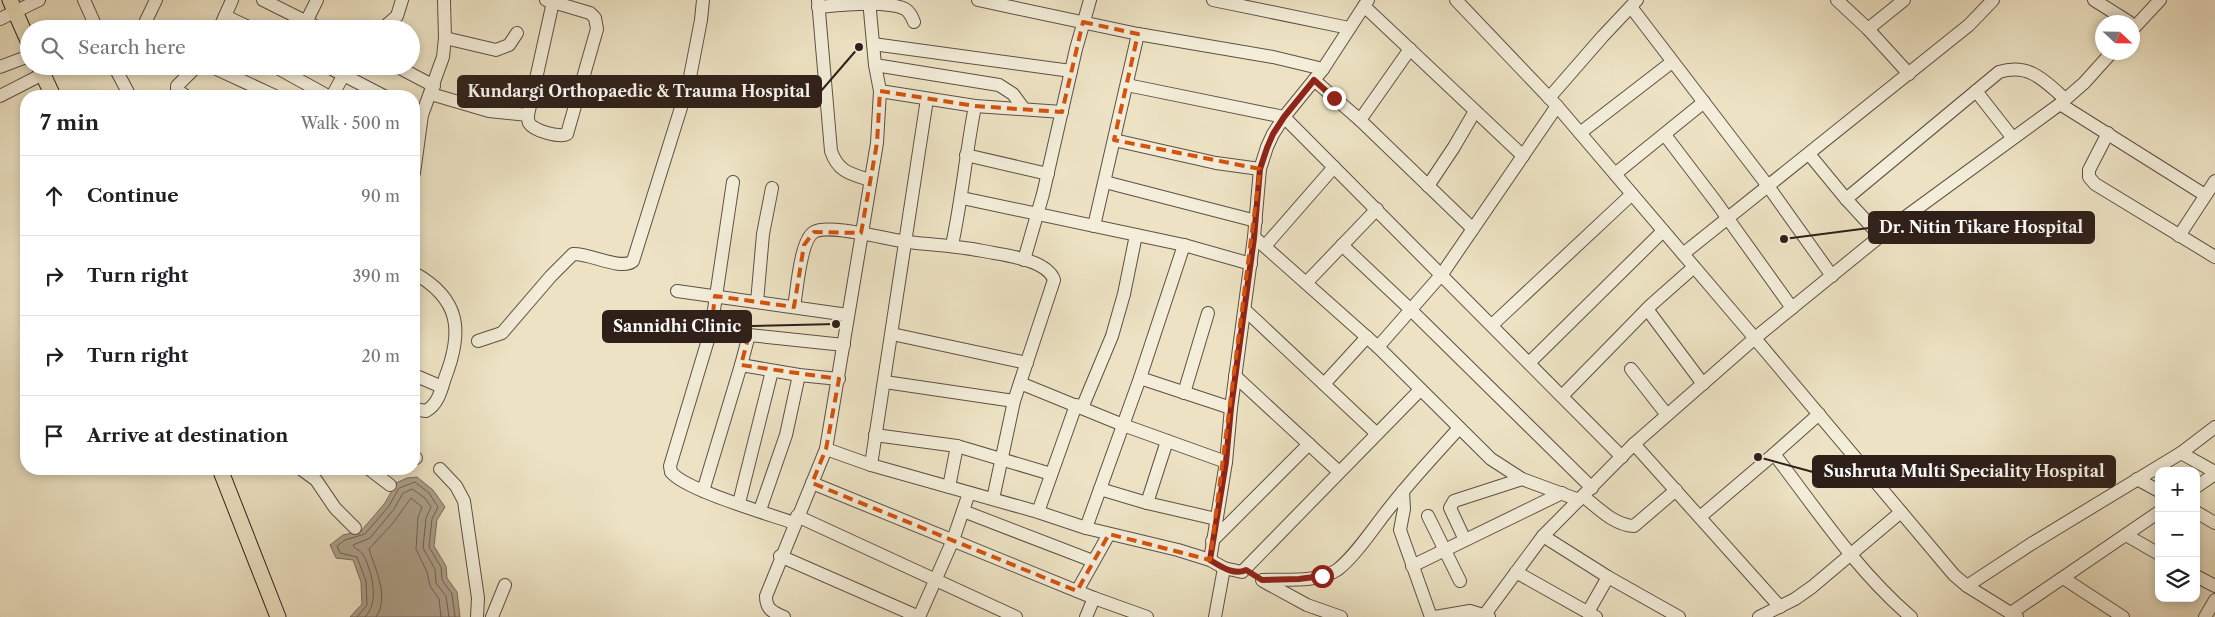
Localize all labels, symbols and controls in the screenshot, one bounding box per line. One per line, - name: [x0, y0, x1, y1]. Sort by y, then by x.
- north arrow: [2095, 15, 2140, 60]
- search box: [20, 20, 420, 75]
- icon: search: [38, 34, 66, 62]
- text: Search here: [78, 36, 186, 59]
- callout: Kundargi Orthopaedic & Trauma Hospital: [458, 76, 821, 107]
- text: Kundargi Orthopaedic & Trauma Hospital: [468, 81, 811, 101]
- route end: [1323, 87, 1346, 110]
- text: 7 min: [40, 110, 99, 135]
- text: Walk · 500 m: [301, 113, 400, 133]
- icon: ahead: [40, 182, 68, 210]
- text: Continue: [87, 184, 179, 207]
- text: 90 m: [361, 186, 400, 206]
- callout: Dr. Nitin Tikare Hospital: [1869, 212, 2094, 243]
- text: Dr. Nitin Tikare Hospital: [1879, 217, 2083, 237]
- icon: right: [40, 262, 68, 290]
- text: Turn right: [87, 264, 188, 287]
- text: 390 m: [353, 266, 400, 286]
- callout: Sannidhi Clinic: [603, 311, 751, 342]
- text: Sannidhi Clinic: [613, 316, 741, 336]
- icon: right: [40, 342, 68, 370]
- text: Turn right: [87, 344, 188, 367]
- text: 20 m: [361, 346, 400, 366]
- icon: arrive: [40, 422, 68, 450]
- text: Arrive at destination: [87, 424, 288, 447]
- callout: Sushruta Multi Speciality Hospital: [1813, 456, 2115, 487]
- text: Sushruta Multi Speciality Hospital: [1823, 461, 2105, 481]
- map controls: [2155, 467, 2200, 602]
- button: +: [2155, 467, 2200, 512]
- button: −: [2155, 512, 2200, 557]
- button: layers: [2155, 557, 2200, 602]
- route start: [1311, 565, 1334, 588]

